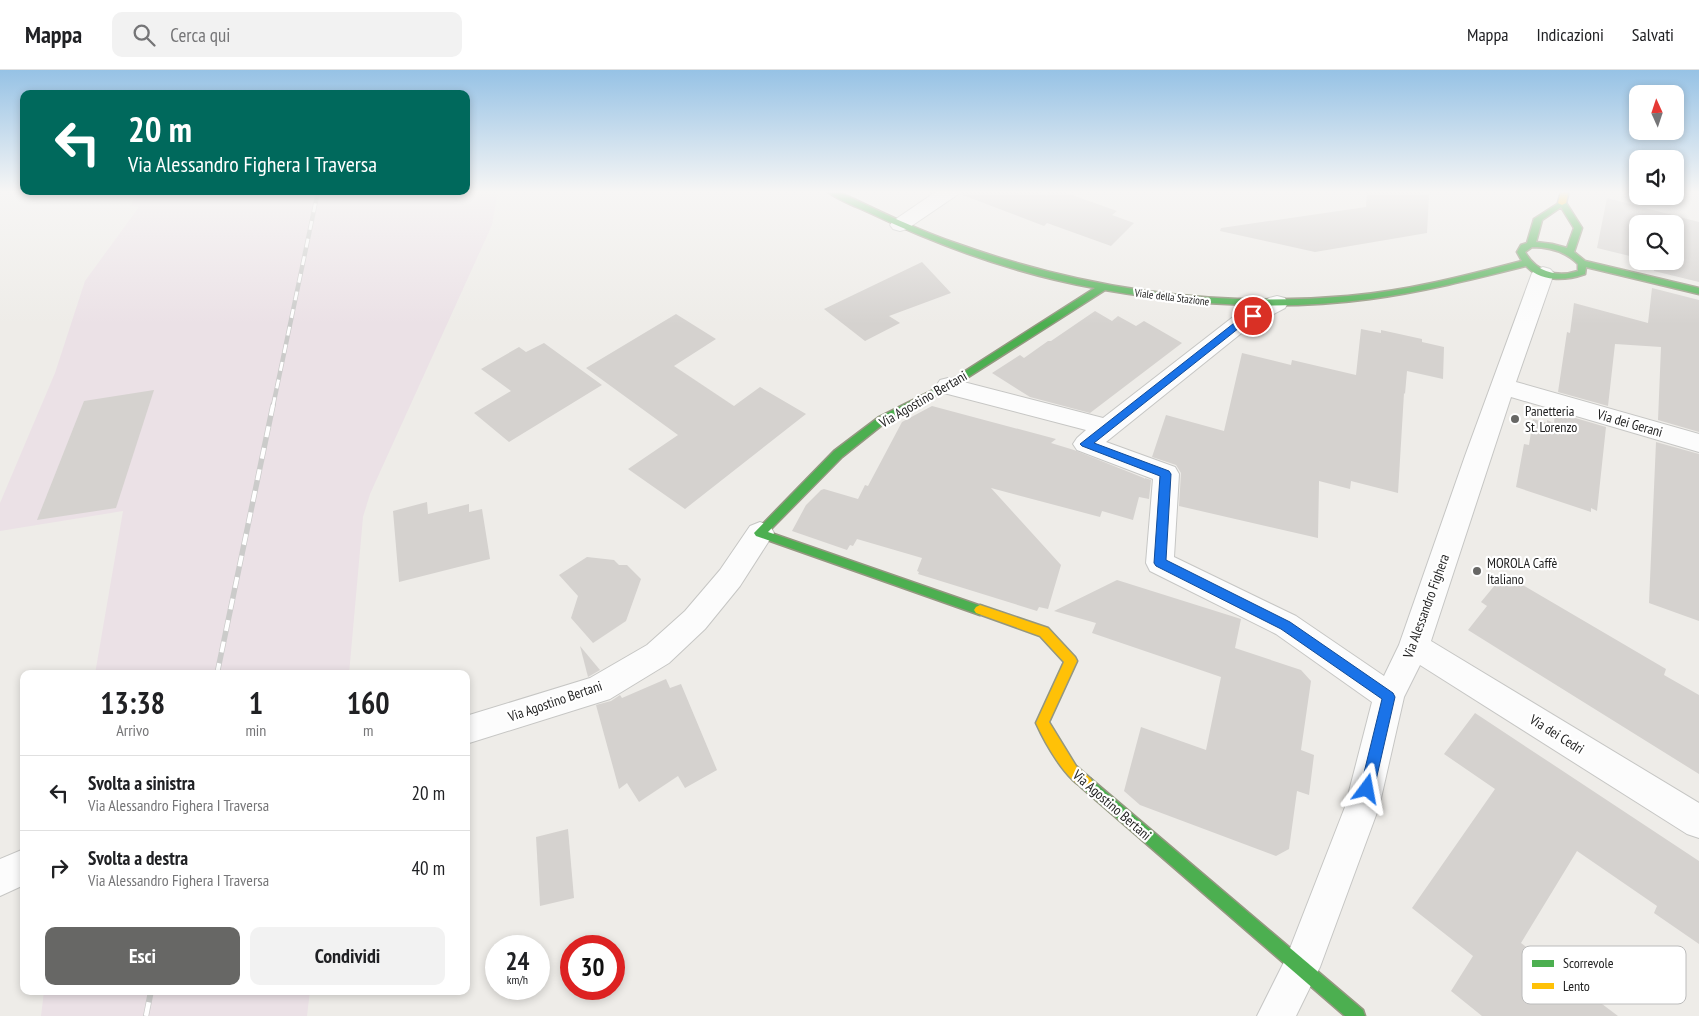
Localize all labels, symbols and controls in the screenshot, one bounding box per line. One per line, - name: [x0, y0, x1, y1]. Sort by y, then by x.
- search box: [112, 12, 462, 57]
- text: Mappa: [25, 19, 82, 50]
- icon: search: [130, 21, 158, 49]
- text: Cerca qui: [170, 23, 230, 47]
- text: Mappa: [1467, 23, 1508, 46]
- text: Indicazioni: [1536, 23, 1604, 46]
- text: Salvati: [1632, 23, 1674, 46]
- north arrow: [1629, 85, 1684, 140]
- map controls: [1629, 85, 1684, 270]
- text: 20 m: [128, 106, 192, 152]
- icon: left: [45, 110, 110, 175]
- text: Via Alessandro Fighera I Traversa: [128, 150, 377, 178]
- button: sound: [1629, 150, 1684, 205]
- button: search: [1629, 215, 1684, 270]
- street label: Viale della Stazione: [1133, 285, 1211, 309]
- pin: [1232, 295, 1274, 337]
- icon: arrive: [1239, 302, 1267, 330]
- street label: Via Agostino Bertani: [875, 367, 970, 432]
- place label: Panetteria St. Lorenzo: [1525, 402, 1577, 436]
- street label: Via dei Gerani: [1594, 405, 1665, 441]
- marker: Panetteria St. Lorenzo: [1509, 413, 1521, 425]
- street label: Via Alessandro Fighera: [1398, 551, 1453, 662]
- place label: MOROLA Caffè Italiano: [1487, 554, 1558, 588]
- marker: MOROLA Caffè Italiano: [1471, 565, 1483, 577]
- street label: Via Agostino Bertani: [505, 676, 604, 726]
- text: 13:38: [100, 683, 165, 722]
- text: 1: [249, 683, 263, 722]
- text: 160: [347, 683, 390, 722]
- street label: Via dei Cedri: [1526, 710, 1588, 758]
- text: Arrivo: [116, 720, 149, 740]
- text: min: [245, 720, 266, 740]
- text: m: [363, 720, 373, 740]
- position arrow: [1340, 762, 1392, 814]
- street label: Via Agostino Bertani: [1068, 765, 1155, 844]
- text: Svolta a sinistra: [88, 771, 195, 795]
- icon: left: [45, 779, 73, 807]
- text: 20 m: [412, 781, 445, 805]
- text: Via Alessandro Fighera I Traversa: [88, 795, 269, 815]
- text: Svolta a destra: [88, 846, 188, 870]
- icon: right: [45, 854, 73, 882]
- text: 40 m: [412, 856, 445, 880]
- text: Via Alessandro Fighera I Traversa: [88, 870, 269, 890]
- button: Esci: [45, 927, 240, 985]
- button: Condividi: [250, 927, 445, 985]
- speed limit sign: 30: [560, 935, 625, 1000]
- text: 24: [506, 945, 529, 977]
- legend: [1522, 946, 1686, 1004]
- text: Scorrevole: [1563, 954, 1614, 972]
- text: km/h: [507, 972, 528, 987]
- text: Lento: [1563, 977, 1590, 995]

